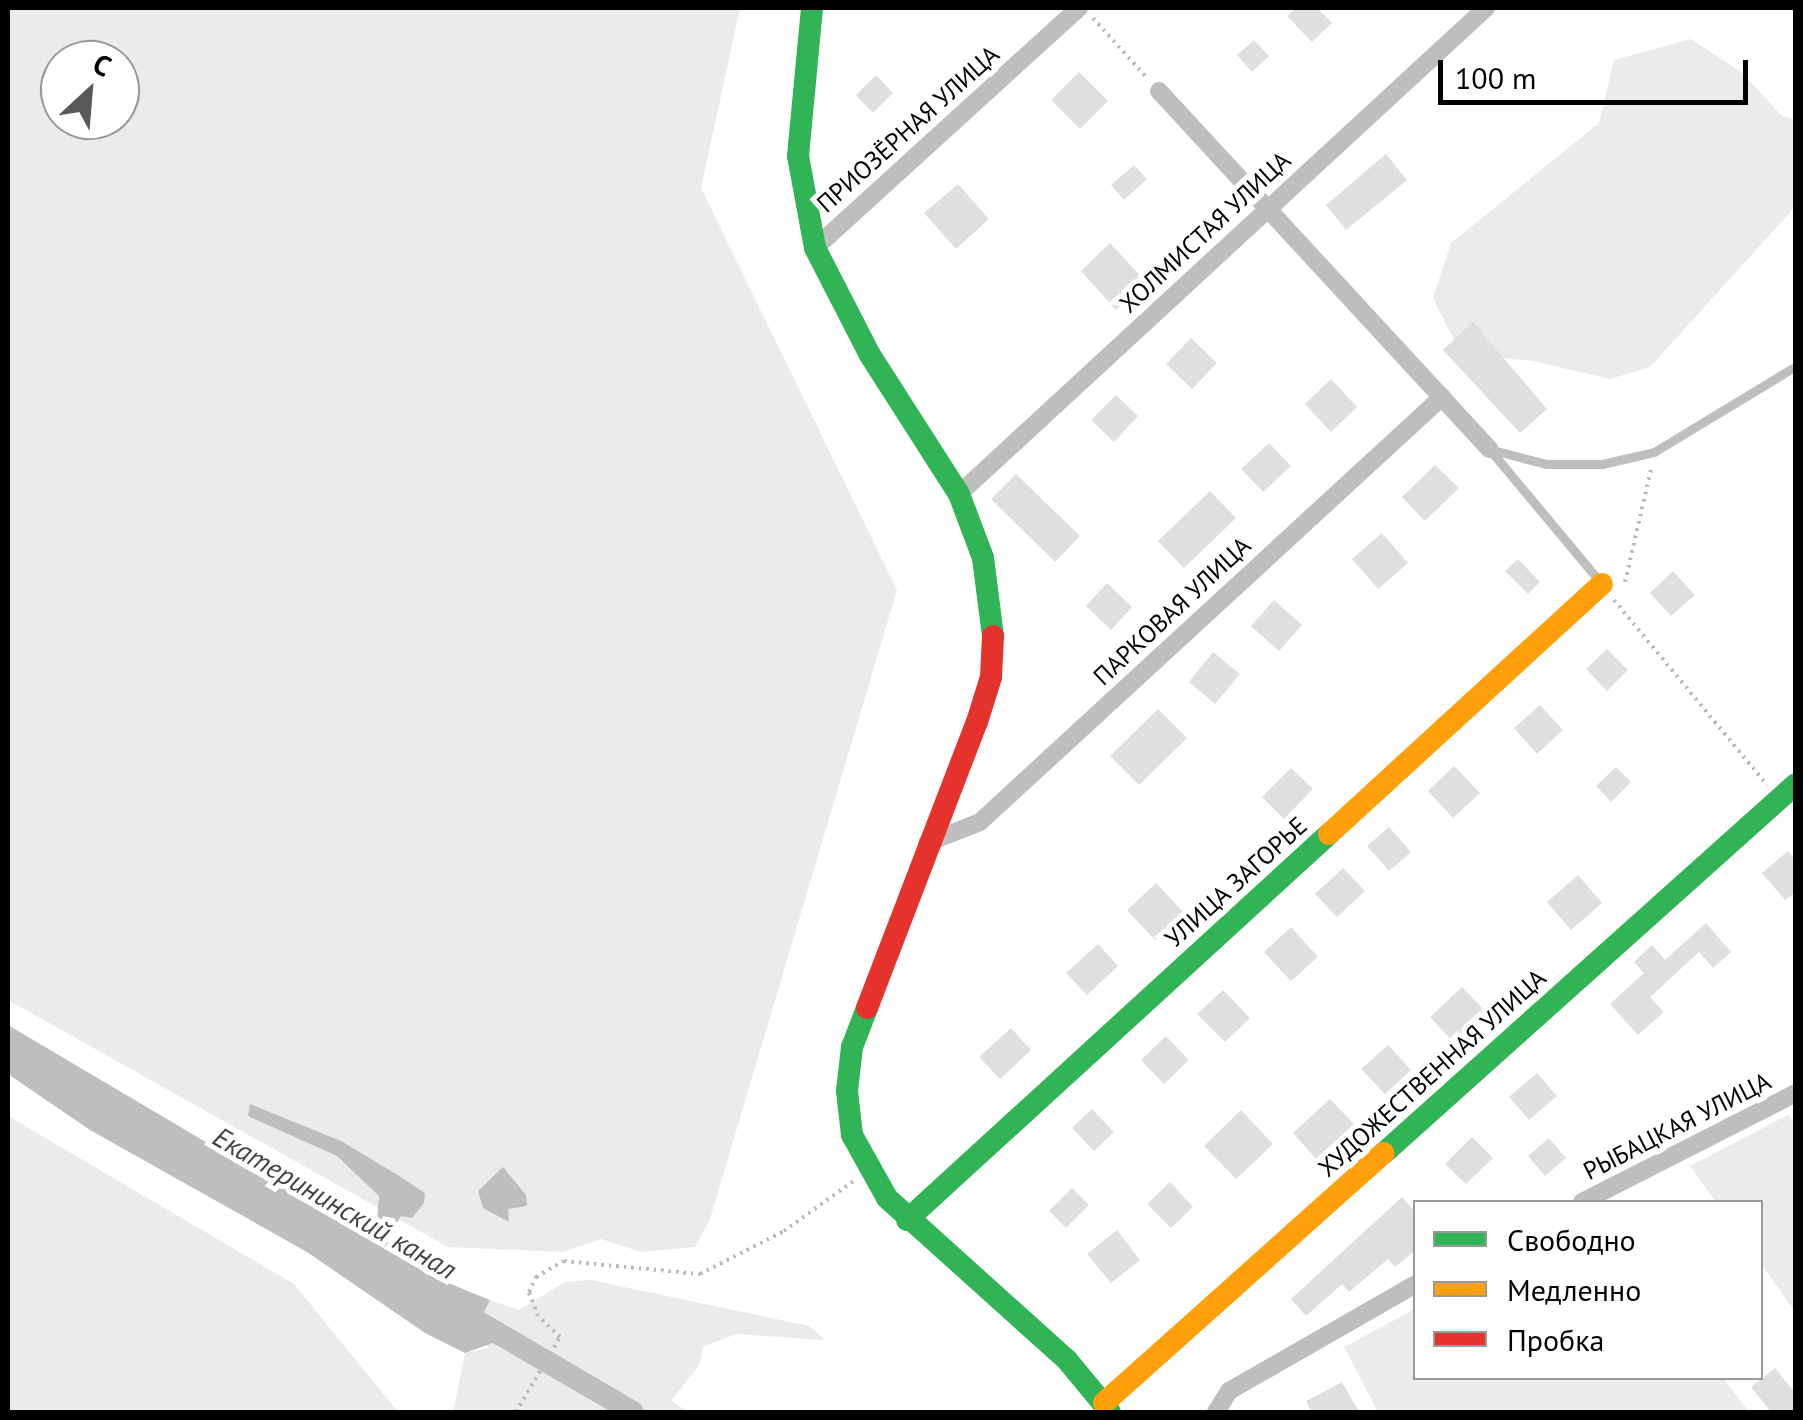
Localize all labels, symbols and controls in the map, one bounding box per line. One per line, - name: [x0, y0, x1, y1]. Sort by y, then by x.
- street label: ПРИОЗЁРНАЯ УЛИЦА: [811, 39, 1005, 219]
- north arrow: [40, 40, 140, 140]
- scale bar: [1443, 40, 1753, 102]
- text: С: [87, 44, 118, 84]
- text: 100 m: [1455, 58, 1536, 97]
- street label: ХОЛМИСТАЯ УЛИЦА: [1113, 145, 1297, 319]
- street label: ПАРКОВАЯ УЛИЦА: [1087, 530, 1257, 692]
- street label: УЛИЦА ЗАГОРЬЕ: [1159, 810, 1313, 954]
- street label: ХУДОЖЕСТВЕННАЯ УЛИЦА: [1312, 963, 1552, 1183]
- street label: РЫБАЦКАЯ УЛИЦА: [1578, 1066, 1776, 1186]
- water label: Екатерининский канал: [207, 1120, 463, 1286]
- legend: [1413, 1200, 1763, 1380]
- text: Свободно: [1507, 1220, 1636, 1259]
- text: Медленно: [1507, 1270, 1641, 1309]
- text: Пробка: [1507, 1320, 1604, 1359]

